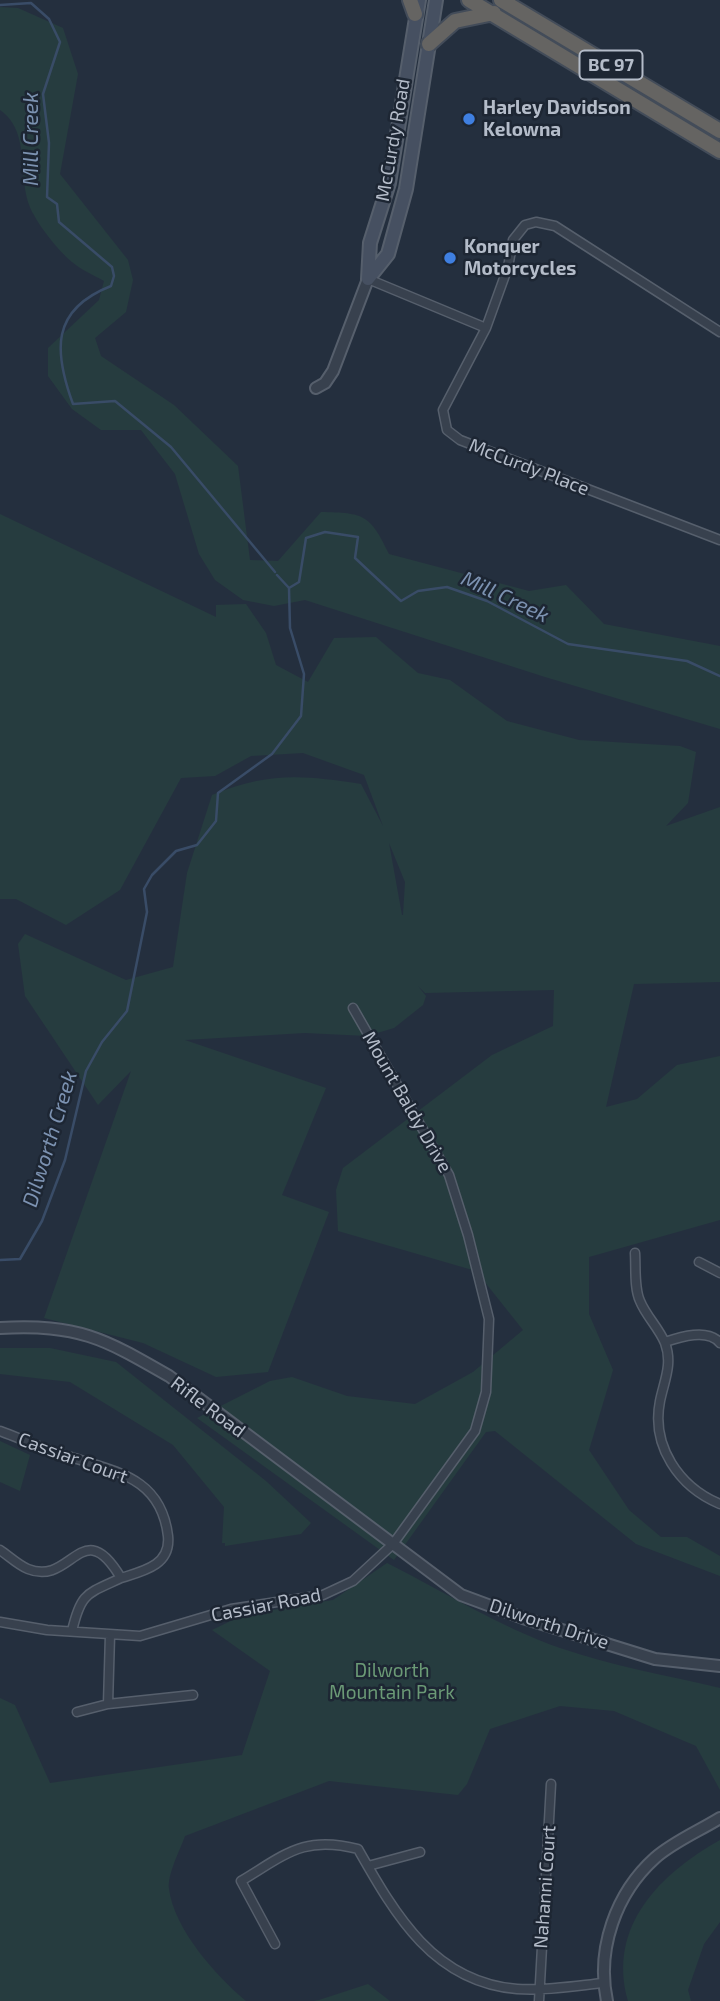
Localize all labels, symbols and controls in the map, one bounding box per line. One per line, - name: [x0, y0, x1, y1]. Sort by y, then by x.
- road number: BC 97: [580, 51, 642, 80]
- street label: McCurdy Road: [371, 77, 415, 203]
- water label: Mill Creek: [18, 92, 44, 186]
- place label: Harley Davidson Kelowna: [483, 97, 631, 141]
- marker: Harley Davidson Kelowna: [461, 111, 477, 127]
- place label: Konquer Motorcycles: [464, 236, 576, 280]
- marker: Konquer Motorcycles: [442, 250, 458, 266]
- street label: McCurdy Place: [466, 434, 592, 500]
- water label: Mill Creek: [457, 566, 553, 628]
- street label: Mount Baldy Drive: [357, 1027, 457, 1177]
- water label: Dilworth Creek: [17, 1068, 83, 1210]
- street label: Rifle Road: [166, 1372, 250, 1442]
- street label: Cassiar Court: [15, 1428, 131, 1488]
- street label: Cassiar Road: [209, 1583, 323, 1627]
- street label: Dilworth Drive: [486, 1594, 612, 1654]
- park label: Dilworth Mountain Park: [329, 1660, 455, 1704]
- street label: Nahanni Court: [529, 1825, 561, 1949]

